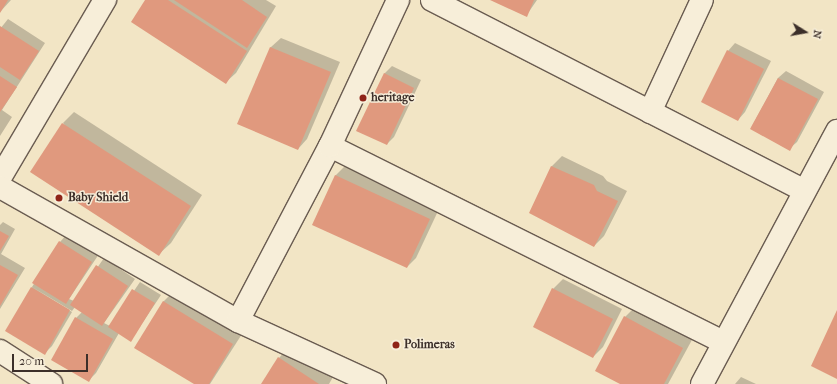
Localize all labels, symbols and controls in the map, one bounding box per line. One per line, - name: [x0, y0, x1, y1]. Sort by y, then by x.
- north arrow: [785, 12, 825, 52]
- text: N: [810, 29, 824, 40]
- place label: heritage: [371, 91, 414, 105]
- marker: heritage: [358, 93, 368, 103]
- place label: Baby Shield: [68, 191, 128, 205]
- marker: Baby Shield: [53, 192, 65, 204]
- place label: Polimeras: [404, 338, 455, 352]
- marker: Polimeras: [391, 340, 401, 350]
- scale bar: [14, 346, 90, 372]
- text: 20 m: [19, 354, 44, 368]

